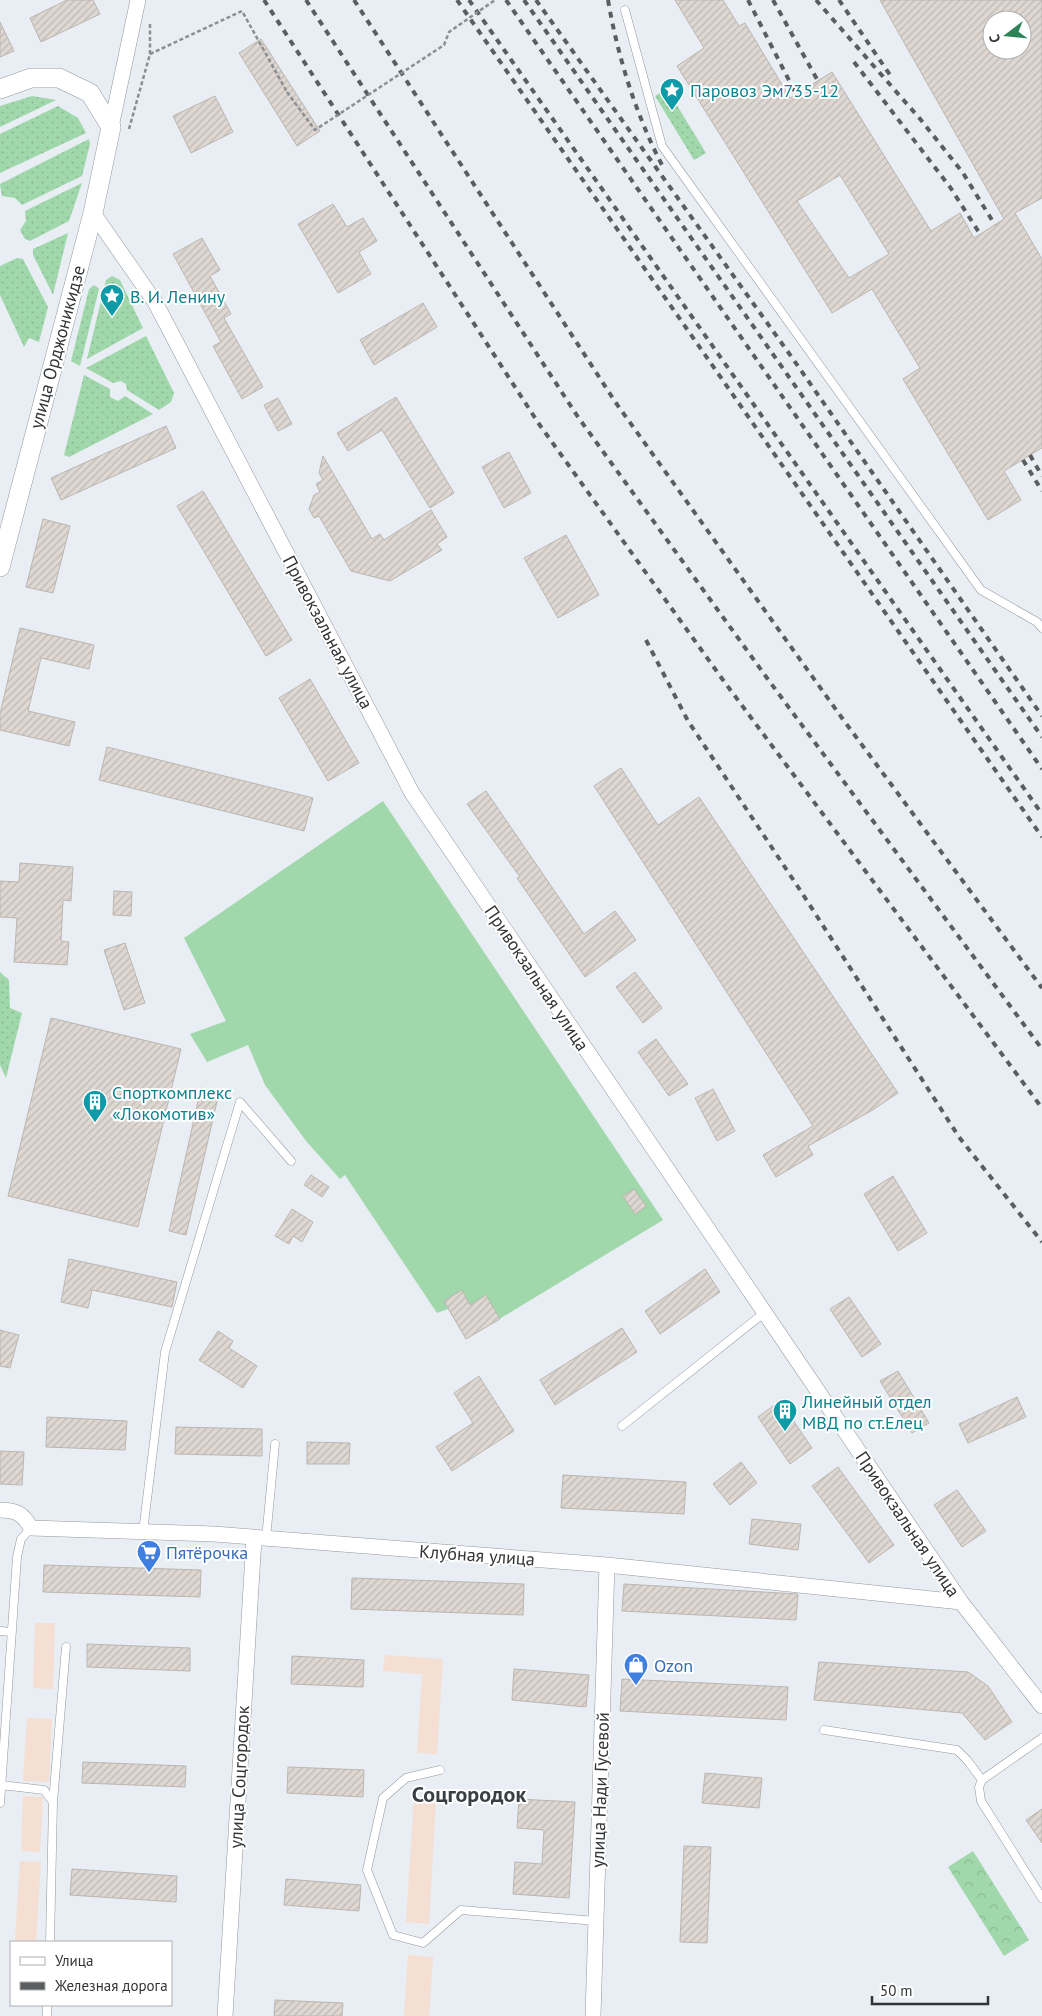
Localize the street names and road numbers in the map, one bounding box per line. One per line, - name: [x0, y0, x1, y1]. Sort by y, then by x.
- street label: улица Орджоникидзе: [24, 263, 90, 431]
- street label: Привокзальная улица: [278, 551, 378, 713]
- street label: Привокзальная улица: [480, 901, 594, 1055]
- street label: Привокзальная улица: [851, 1447, 965, 1601]
- street label: Клубная улица: [418, 1539, 536, 1571]
- street label: улица Соцгородок: [224, 1705, 254, 1849]
- street label: улица Нади Гусевой: [586, 1712, 614, 1868]

